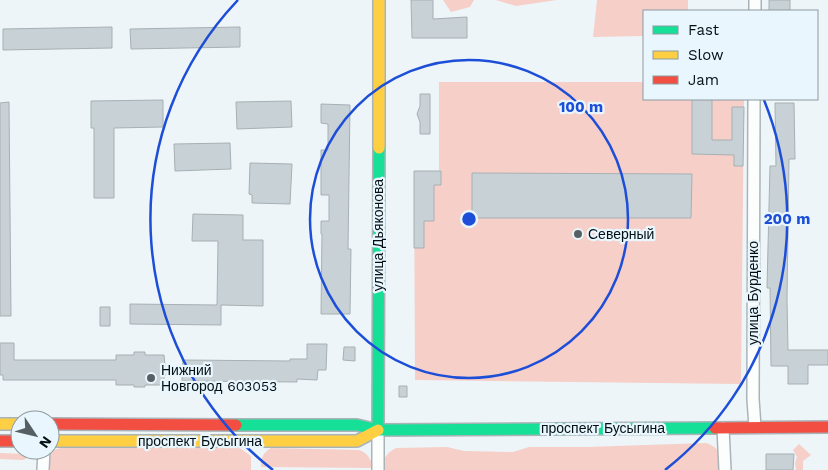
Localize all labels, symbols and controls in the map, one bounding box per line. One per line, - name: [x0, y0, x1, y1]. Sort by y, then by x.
- legend: [643, 10, 818, 100]
- text: Fast: [688, 21, 720, 39]
- text: Slow: [688, 46, 724, 64]
- text: Jam: [688, 71, 719, 89]
- text: 100 m: [559, 98, 603, 116]
- street label: улица Дьяконова: [370, 179, 386, 291]
- centre of rings: [460, 210, 478, 228]
- text: 200 m: [764, 210, 810, 228]
- place label: Северный: [588, 226, 654, 242]
- marker: Северный: [572, 228, 584, 240]
- street label: улица Бурденко: [745, 241, 761, 345]
- place label: Нижний Новгород 603053: [161, 362, 277, 394]
- marker: Нижний Новгород 603053: [145, 372, 157, 384]
- north arrow: [10, 410, 60, 460]
- street label: проспект Бусыгина: [541, 420, 665, 436]
- street label: проспект Бусыгина: [138, 433, 262, 449]
- text: N: [36, 434, 55, 451]

